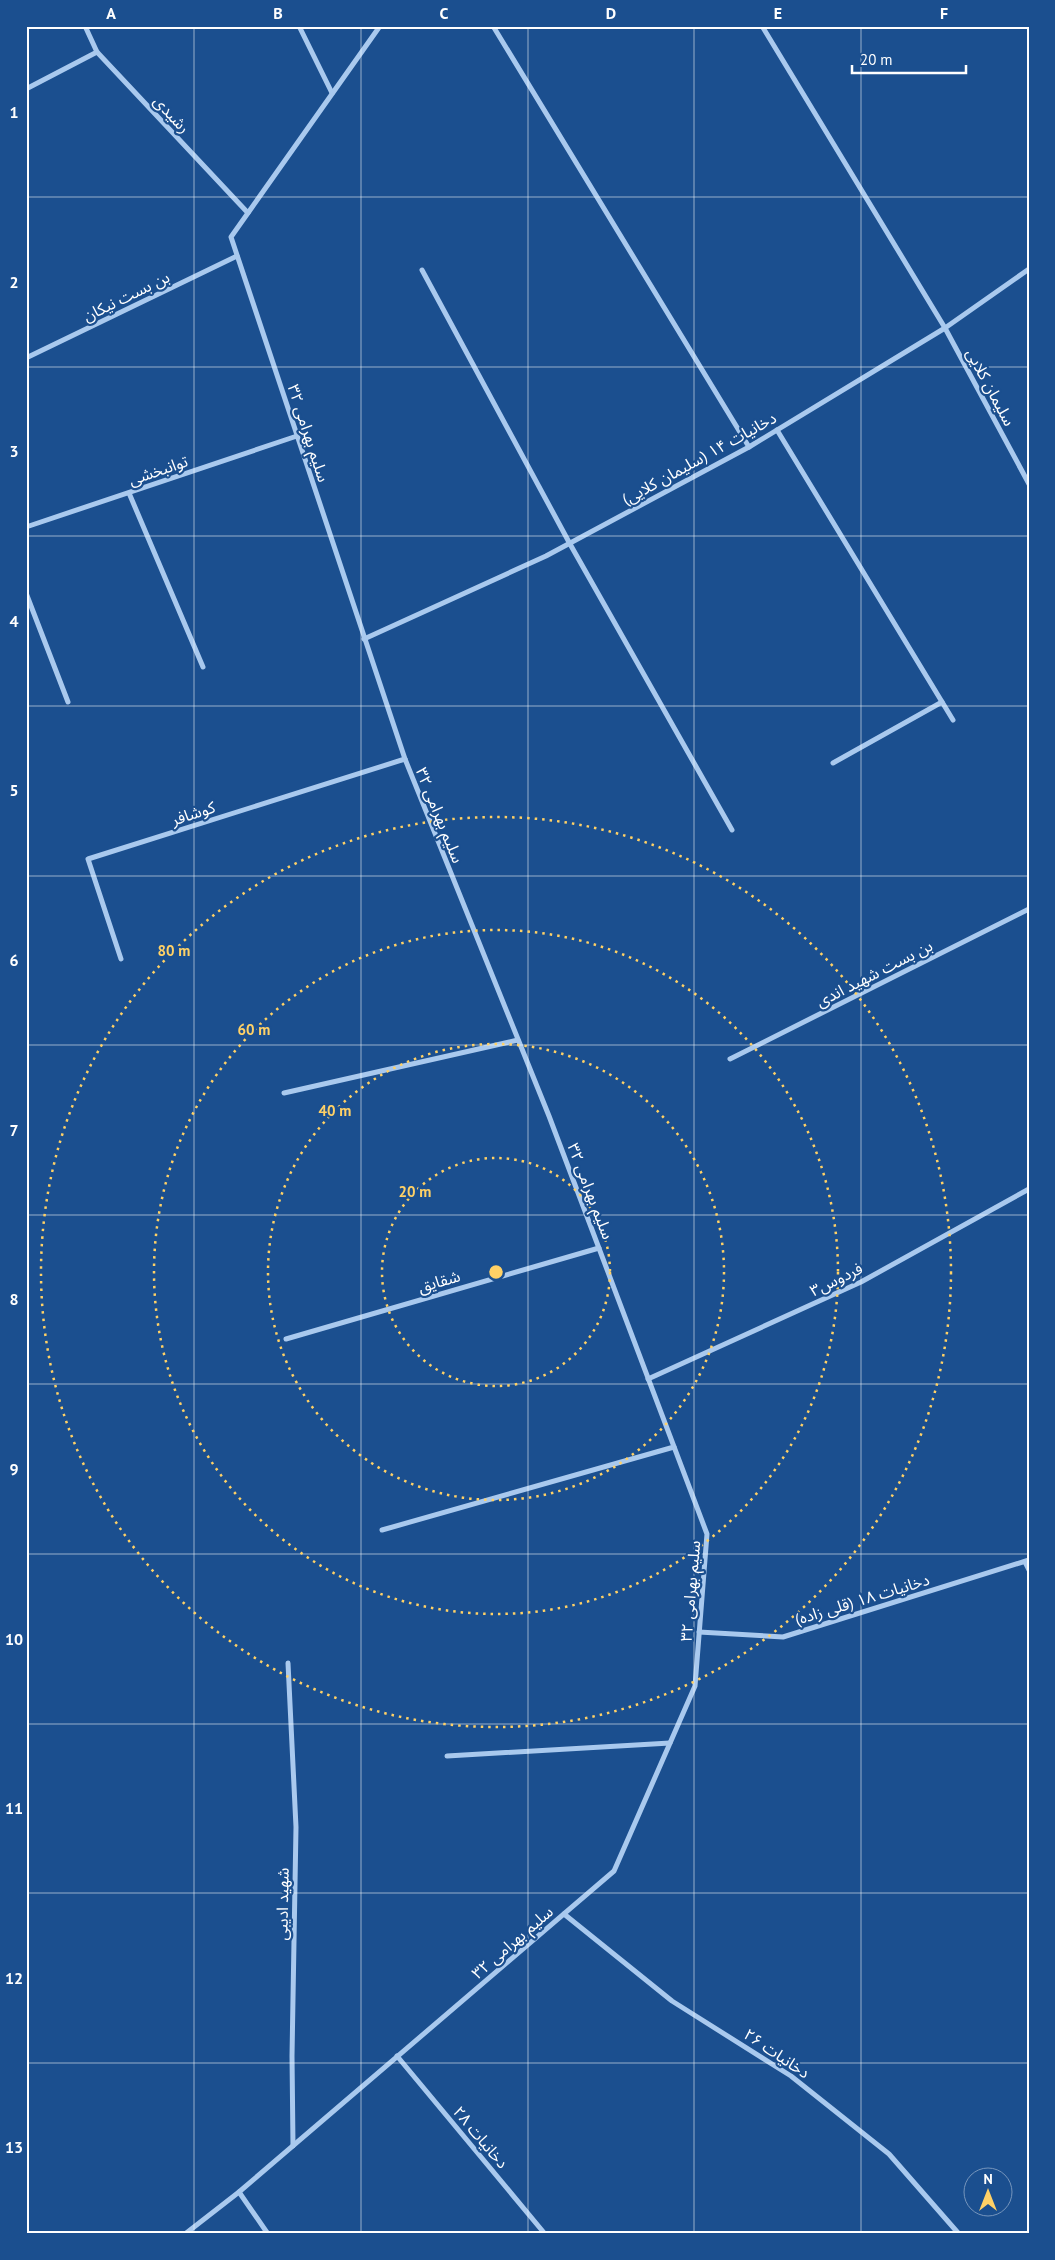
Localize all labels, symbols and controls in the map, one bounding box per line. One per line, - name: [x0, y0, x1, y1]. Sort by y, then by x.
- text: A: [106, 3, 116, 23]
- text: B: [273, 3, 283, 23]
- text: C: [440, 3, 449, 23]
- text: D: [606, 3, 616, 23]
- text: E: [774, 3, 782, 23]
- text: F: [940, 3, 948, 23]
- scale bar: [852, 42, 966, 74]
- text: 20 m: [860, 50, 893, 69]
- street label: رشیدی: [149, 91, 195, 137]
- text: 1: [9, 102, 19, 122]
- street label: بن بست نیکان: [79, 266, 173, 326]
- text: 2: [9, 272, 19, 292]
- street label: سلیمان کلایی: [962, 345, 1020, 429]
- street label: سلیم بهرامی ۳۲: [281, 382, 334, 485]
- street label: دخانیات ۱۴ (سلیمان کلایی): [618, 407, 780, 509]
- text: 3: [9, 441, 19, 461]
- street label: توانبخشی: [126, 450, 191, 489]
- text: 4: [9, 611, 19, 631]
- street label: سلیم بهرامی ۳۲: [409, 764, 468, 867]
- text: 5: [9, 780, 19, 800]
- street label: کوشافر: [168, 796, 218, 830]
- street label: بن بست شهید اندی: [812, 935, 936, 1011]
- text: 80 m: [158, 941, 190, 960]
- text: 6: [9, 950, 19, 970]
- text: 60 m: [238, 1020, 270, 1039]
- text: 40 m: [319, 1101, 351, 1120]
- text: 7: [9, 1120, 19, 1140]
- street label: سلیم بهرامی ۳۲: [561, 1140, 619, 1243]
- text: 20 m: [399, 1182, 431, 1201]
- street label: فردوس۳: [806, 1258, 866, 1300]
- centre of rings: [487, 1263, 505, 1281]
- street label: شقایق: [416, 1265, 463, 1297]
- text: 8: [9, 1289, 19, 1309]
- text: 9: [9, 1459, 19, 1479]
- street label: سلیم بهرامی ۳۲: [676, 1540, 707, 1643]
- street label: دخانیات ۱۸ (قلی زاده): [792, 1569, 932, 1629]
- text: 10: [5, 1629, 23, 1649]
- text: 11: [5, 1798, 23, 1818]
- street label: شهید ادیبی: [271, 1867, 293, 1941]
- street label: سلیم بهرامی ۳۲: [467, 1901, 559, 1985]
- text: 12: [5, 1968, 23, 1988]
- street label: دخانیات ۲۶: [740, 2024, 814, 2082]
- street label: دخانیات ۲۸: [449, 2102, 513, 2172]
- text: 13: [5, 2137, 23, 2157]
- north arrow: [962, 2168, 1012, 2218]
- text: N: [983, 2170, 993, 2188]

